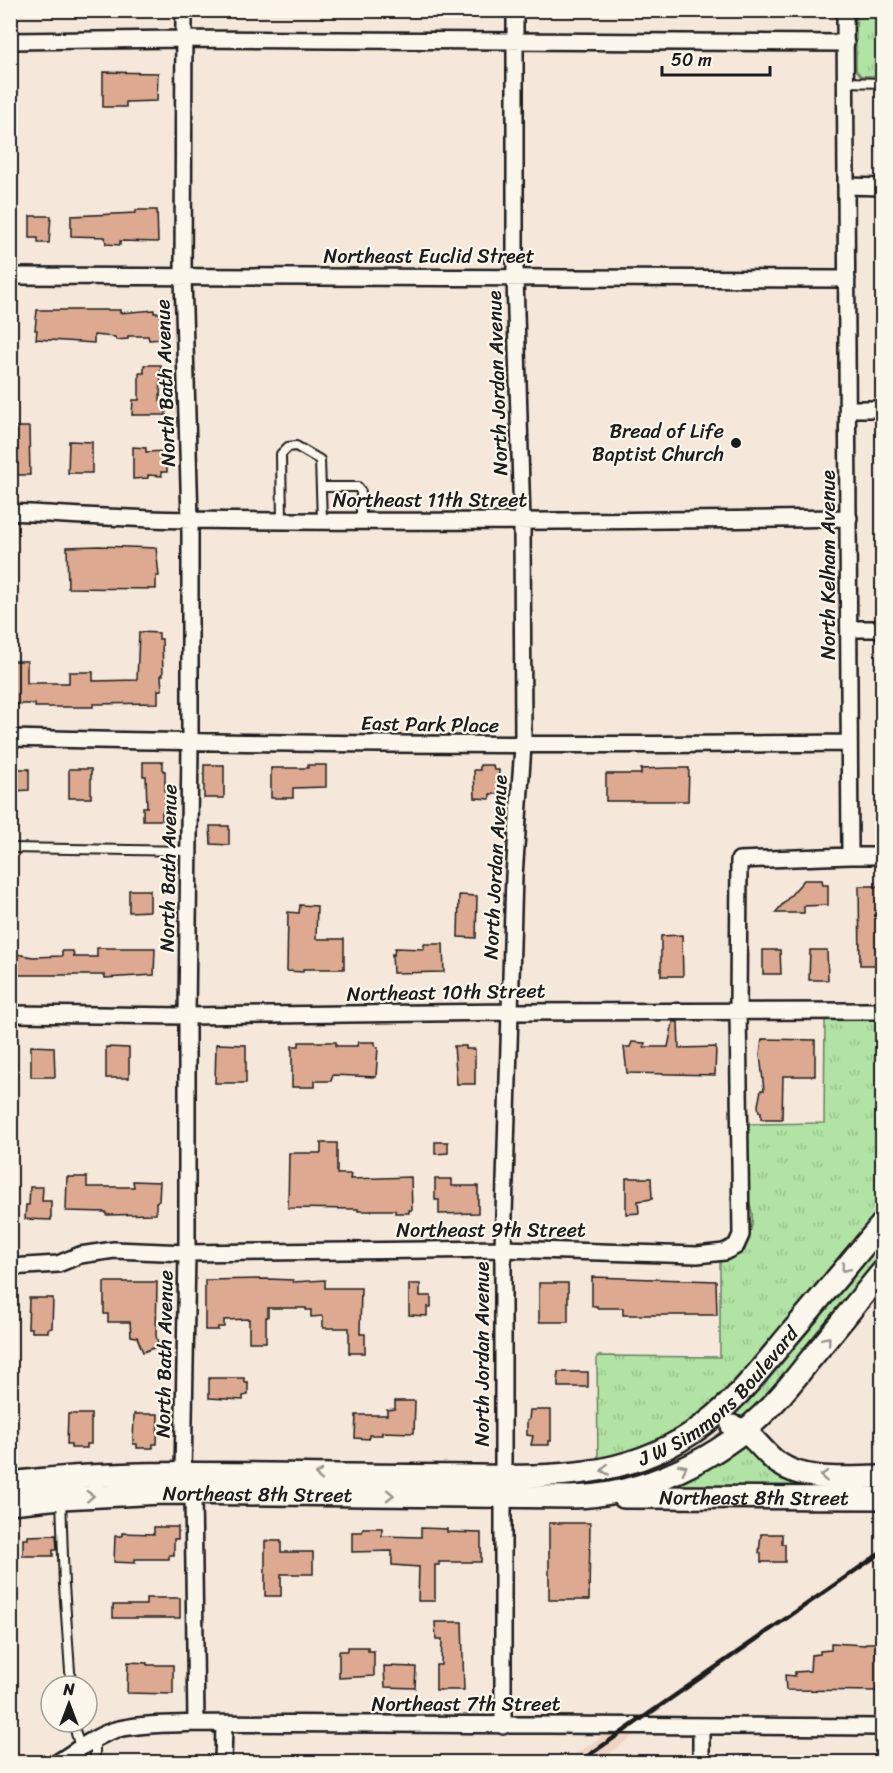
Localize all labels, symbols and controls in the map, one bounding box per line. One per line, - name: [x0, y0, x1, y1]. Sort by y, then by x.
- scale bar: [662, 39, 770, 77]
- text: 50 m: [671, 44, 712, 76]
- street label: Northeast Euclid Street: [323, 239, 535, 274]
- street label: North Jordan Avenue: [477, 290, 518, 476]
- street label: North Bath Avenue: [145, 299, 186, 467]
- place label: Bread of Life Baptist Church: [592, 414, 724, 472]
- marker: Bread of Life Baptist Church: [729, 436, 743, 450]
- street label: North Kelham Avenue: [811, 470, 846, 660]
- street label: Northeast 11th Street: [333, 483, 528, 518]
- street label: East Park Place: [361, 706, 499, 743]
- street label: North Jordan Avenue: [473, 773, 518, 960]
- street label: North Bath Avenue: [150, 784, 187, 952]
- street label: Northeast 10th Street: [346, 973, 546, 1012]
- street label: Northeast 9th Street: [396, 1213, 586, 1248]
- street label: North Jordan Avenue: [465, 1261, 500, 1446]
- one-way arrow: [841, 1262, 852, 1273]
- street label: North Bath Avenue: [146, 1270, 183, 1438]
- street label: J W Simmons Boulevard: [632, 1317, 809, 1477]
- one-way arrow: [819, 1335, 830, 1346]
- one-way arrow: [600, 1463, 610, 1476]
- one-way arrow: [676, 1464, 687, 1475]
- one-way arrow: [314, 1468, 323, 1481]
- one-way arrow: [820, 1470, 829, 1483]
- street label: Northeast 8th Street: [163, 1476, 353, 1513]
- street label: Northeast 8th Street: [659, 1480, 849, 1516]
- one-way arrow: [385, 1489, 394, 1501]
- one-way arrow: [85, 1490, 94, 1503]
- north arrow: [39, 1674, 99, 1734]
- text: N: [62, 1675, 75, 1704]
- street label: Northeast 7th Street: [372, 1687, 561, 1722]

